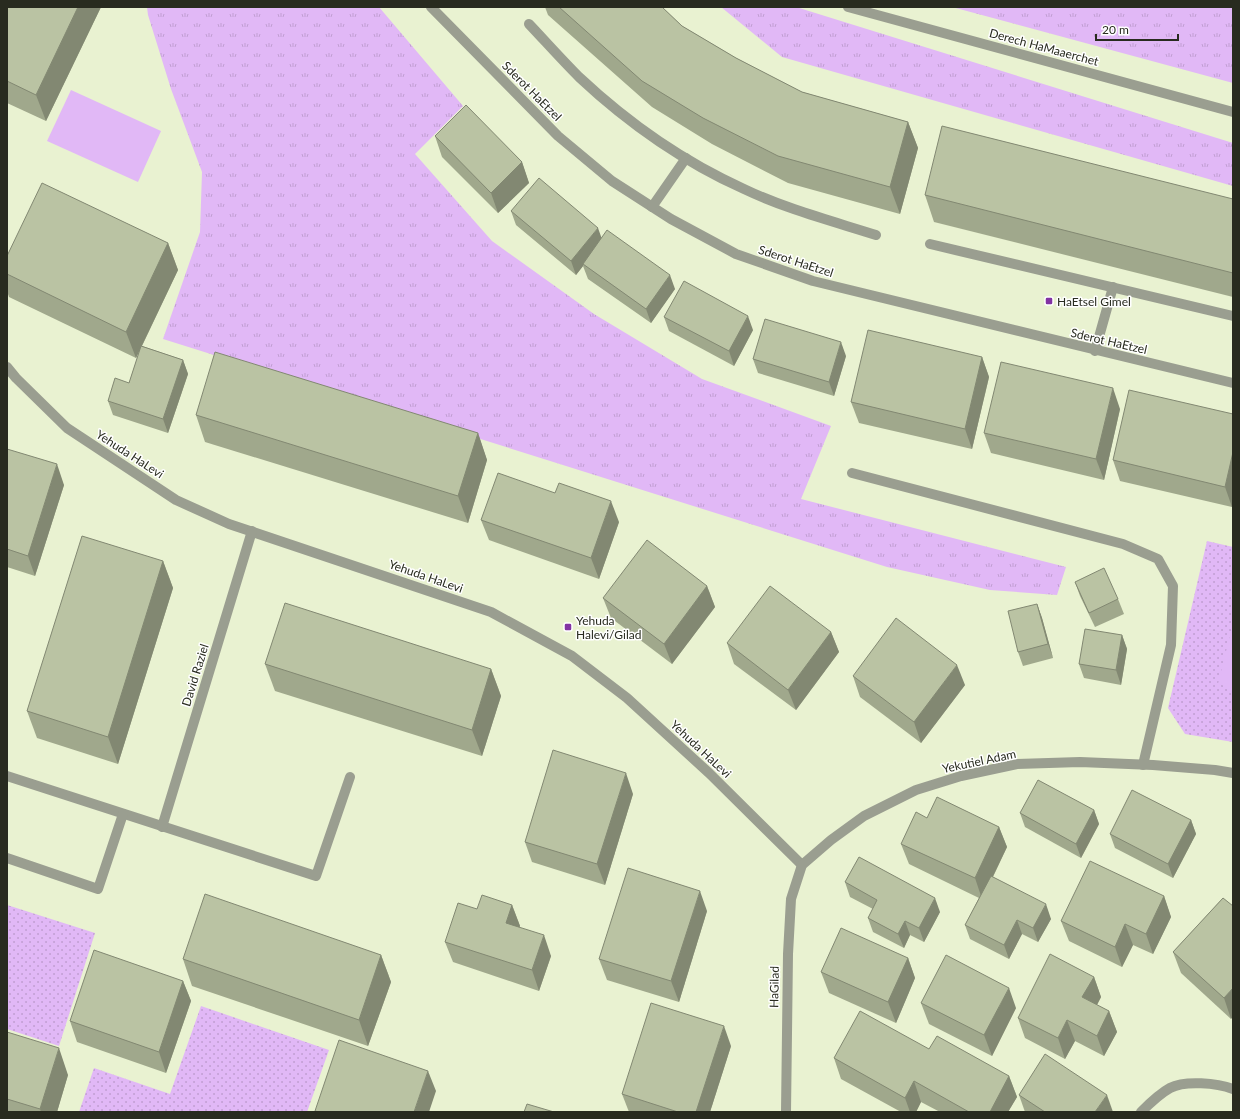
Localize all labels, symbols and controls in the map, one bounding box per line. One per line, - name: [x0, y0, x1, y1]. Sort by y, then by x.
- scale bar: [1096, 16, 1178, 42]
- text: 20 m: [1102, 22, 1129, 37]
- street label: Derech HaMaaerchet: [988, 25, 1101, 69]
- street label: Sderot HaEtzel: [499, 58, 565, 124]
- street label: Sderot HaEtzel: [757, 242, 835, 280]
- place label: HaEtsel Gimel: [1057, 294, 1131, 309]
- marker: HaEtsel Gimel: [1044, 296, 1054, 306]
- street label: Sderot HaEtzel: [1069, 325, 1149, 357]
- street label: Yehuda HaLevi: [93, 427, 167, 481]
- street label: Yehuda HaLevi: [387, 556, 465, 596]
- place label: Yehuda Halevi/Gilad: [576, 613, 642, 642]
- marker: Yehuda Halevi/Gilad: [563, 622, 573, 632]
- street label: David Raziel: [178, 642, 212, 708]
- street label: Yehuda HaLevi: [668, 717, 735, 781]
- street label: Yekutiel Adam: [941, 746, 1017, 776]
- street label: HaGilad: [766, 966, 782, 1008]

